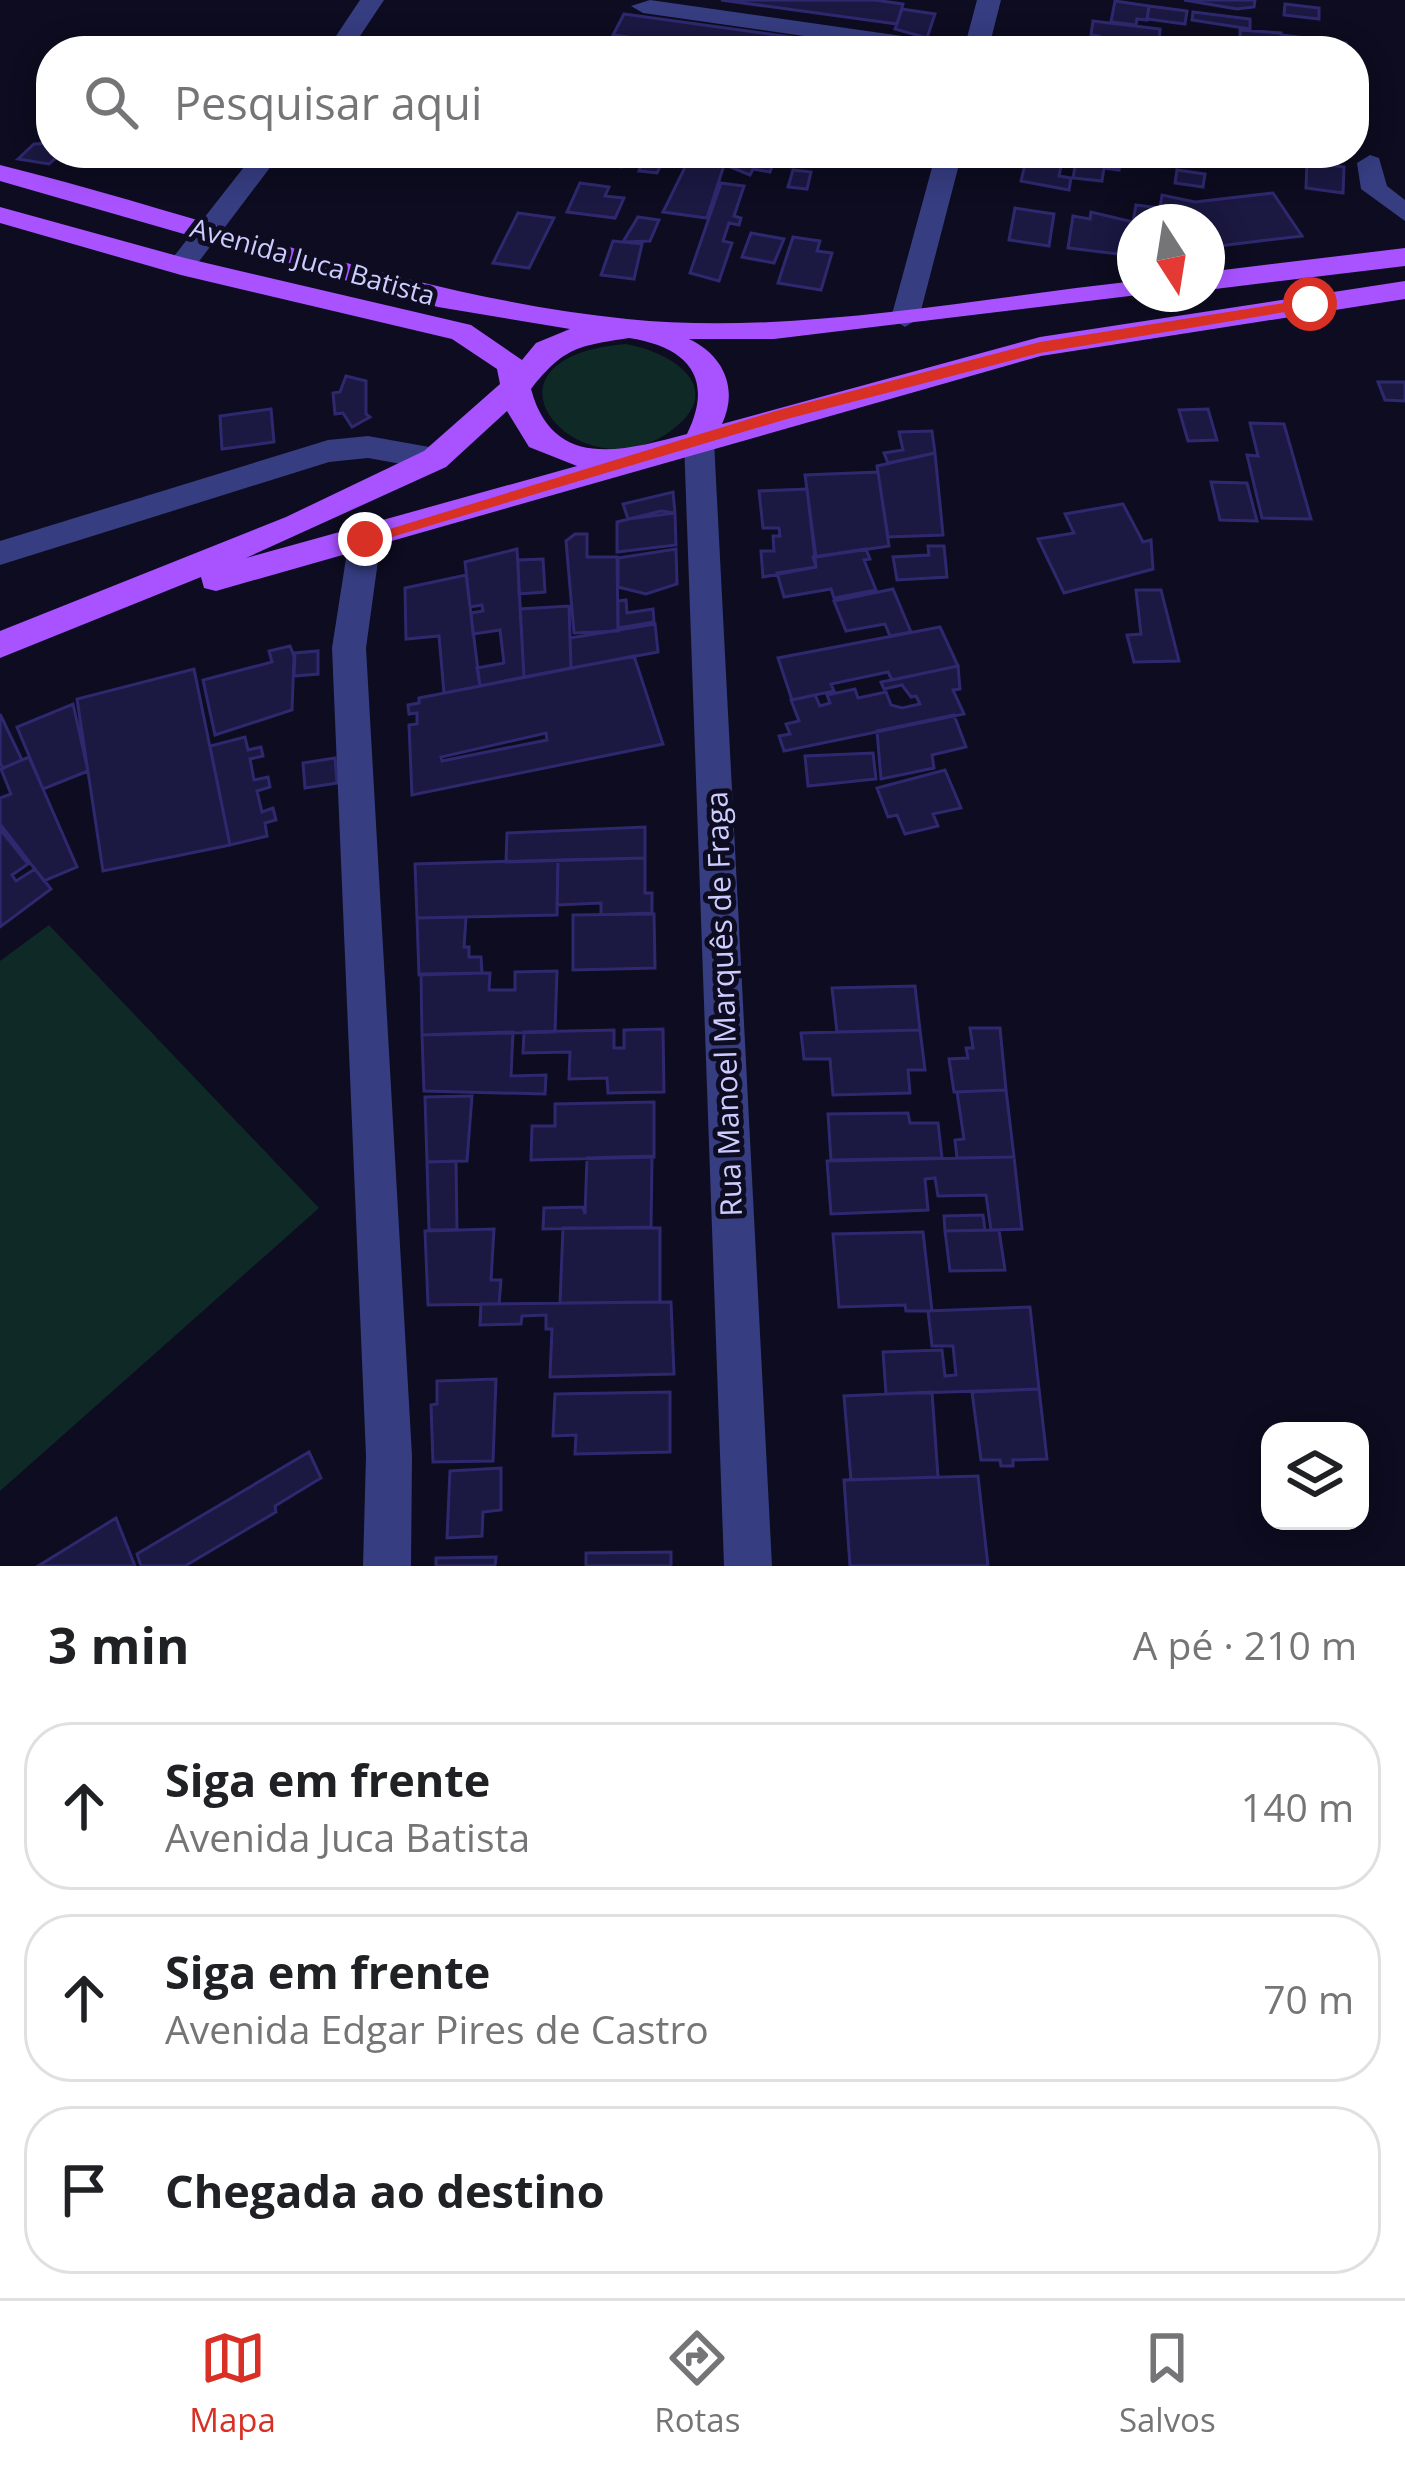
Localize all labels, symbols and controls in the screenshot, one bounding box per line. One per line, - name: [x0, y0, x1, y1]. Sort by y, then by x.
- search box: [36, 36, 1369, 168]
- icon: search: [78, 69, 144, 135]
- text: Pesquisar aqui: [174, 72, 482, 133]
- north arrow: [1117, 204, 1225, 312]
- street label: Avenida Juca Batista: [186, 208, 440, 314]
- route start: [1283, 277, 1337, 331]
- route end: [338, 512, 392, 566]
- street label: Rua Manoel Marquês de Fraga: [695, 791, 751, 1217]
- map controls: [1261, 1422, 1369, 1530]
- button: layers: [1261, 1422, 1369, 1530]
- text: 3 min: [48, 1609, 190, 1679]
- text: A pé · 210 m: [1133, 1618, 1357, 1671]
- text: Siga em frente: [165, 1749, 490, 1810]
- icon: ahead: [51, 1773, 117, 1839]
- text: 140 m: [1241, 1780, 1354, 1833]
- text: Avenida Juca Batista: [165, 1810, 530, 1863]
- text: Siga em frente: [165, 1941, 490, 2002]
- icon: ahead: [51, 1965, 117, 2031]
- text: 70 m: [1263, 1972, 1354, 2025]
- text: Avenida Edgar Pires de Castro: [165, 2002, 709, 2055]
- icon: arrive: [51, 2157, 117, 2223]
- text: Chegada ao destino: [165, 2160, 605, 2221]
- tab: Mapa: [189, 2325, 276, 2442]
- tab: Rotas: [654, 2325, 740, 2442]
- tab: Salvos: [1119, 2325, 1216, 2442]

